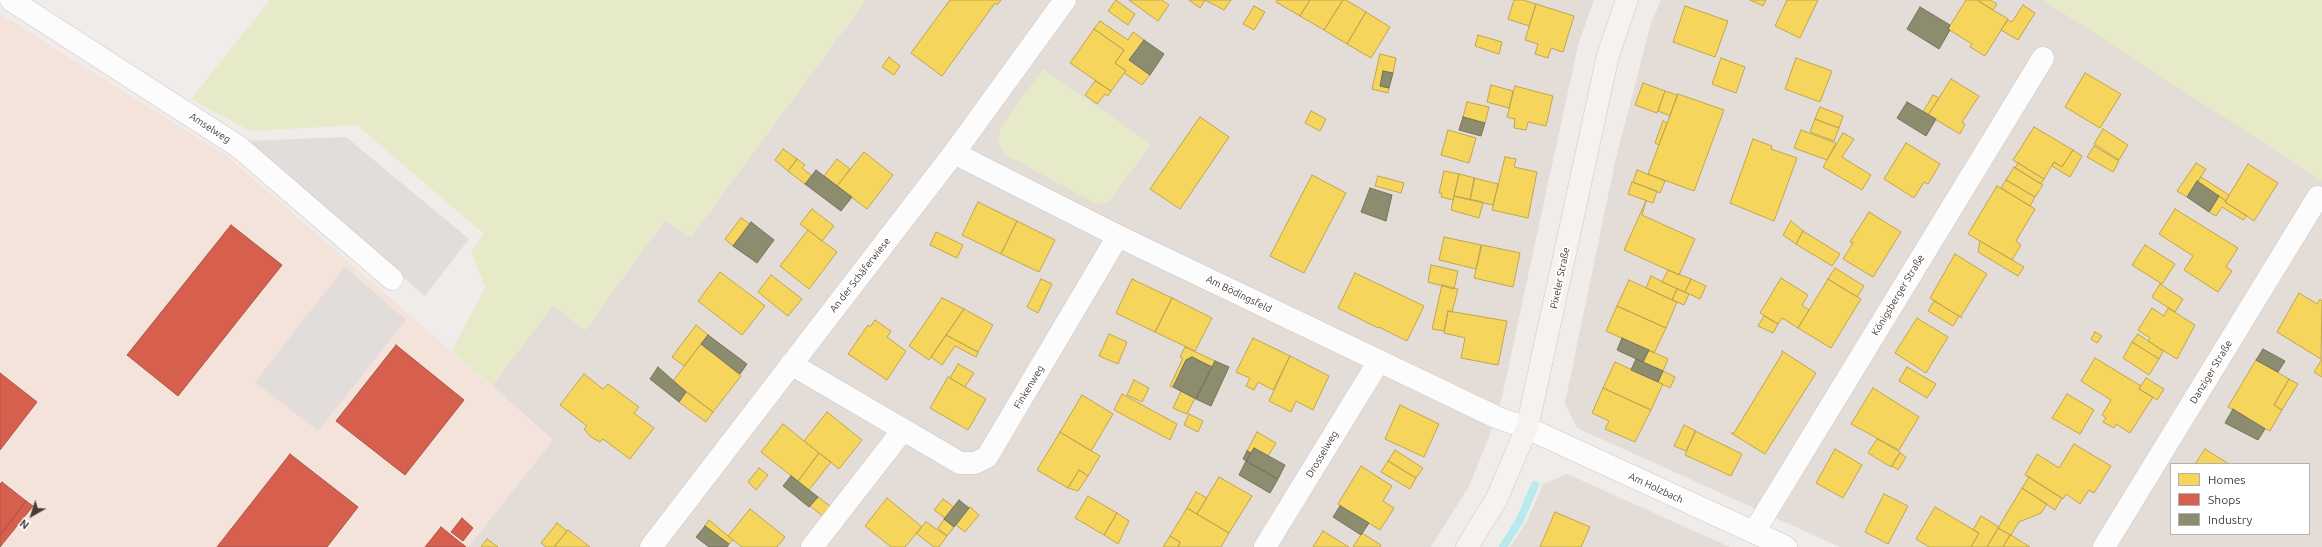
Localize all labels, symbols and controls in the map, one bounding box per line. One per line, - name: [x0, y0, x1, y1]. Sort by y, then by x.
- street label: Amselweg: [187, 110, 233, 146]
- street label: An der Schäferwiese: [827, 235, 893, 315]
- street label: Pixeler Straße: [1548, 246, 1572, 310]
- street label: Königsberger Straße: [1869, 252, 1927, 338]
- street label: Am Bödingsfeld: [1204, 273, 1274, 315]
- street label: Danziger Straße: [2187, 338, 2235, 406]
- street label: Finkenweg: [1011, 363, 1047, 411]
- street label: Drosselweg: [1303, 428, 1341, 480]
- legend: [2170, 463, 2310, 535]
- street label: Am Holzbach: [1627, 470, 1685, 506]
- text: Homes: [2208, 473, 2246, 486]
- text: Shops: [2208, 493, 2240, 506]
- north arrow: [12, 495, 52, 535]
- text: Industry: [2208, 513, 2252, 526]
- text: N: [17, 517, 31, 532]

